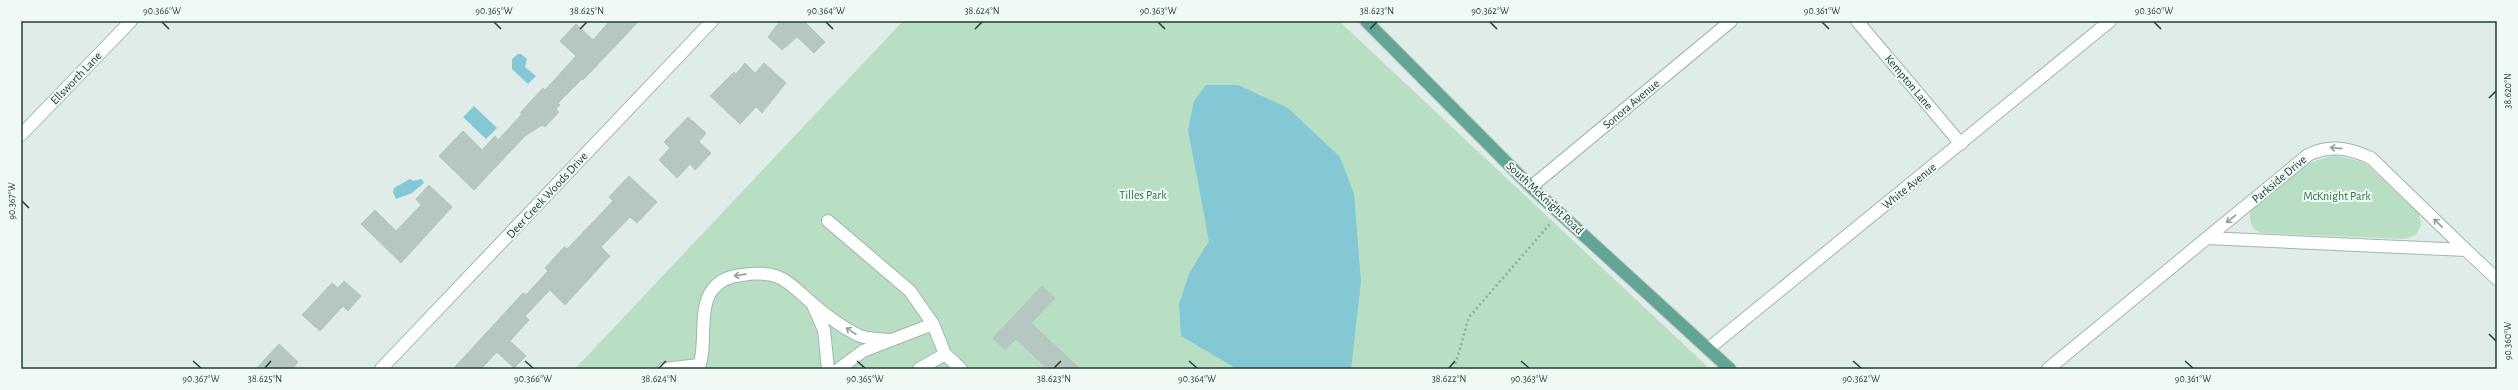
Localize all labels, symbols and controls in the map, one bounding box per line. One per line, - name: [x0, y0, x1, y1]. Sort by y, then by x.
- text: 90.366°W: [143, 6, 181, 16]
- text: 90.365°W: [475, 6, 513, 16]
- text: 38.625°N: [570, 6, 604, 16]
- text: 90.364°W: [807, 6, 845, 16]
- text: 38.624°N: [965, 6, 999, 16]
- text: 90.363°W: [1139, 6, 1177, 16]
- text: 38.623°N: [1360, 6, 1394, 16]
- text: 90.362°W: [1471, 6, 1509, 16]
- text: 90.361°W: [1804, 6, 1840, 16]
- text: 90.360°W: [2135, 6, 2173, 16]
- street label: Ellsworth Lane: [48, 49, 104, 107]
- street label: Kempton Lane: [1883, 52, 1935, 112]
- text: 38.620°N: [2503, 73, 2513, 109]
- street label: Sonora Avenue: [1601, 77, 1661, 131]
- one-way arrow: [2330, 144, 2343, 152]
- street label: Deer Creek Woods Drive: [504, 150, 590, 240]
- street label: Parkside Drive: [2250, 153, 2308, 205]
- street label: South McKnight Road: [1504, 159, 1586, 237]
- street label: White Avenue: [1880, 161, 1938, 211]
- text: 90.367°W: [7, 182, 17, 220]
- park label: Tilles Park: [1119, 189, 1167, 201]
- park label: McKnight Park: [2303, 190, 2371, 202]
- one-way arrow: [2225, 214, 2236, 223]
- one-way arrow: [2433, 218, 2443, 228]
- one-way arrow: [734, 271, 747, 279]
- text: 90.360°W: [2503, 322, 2513, 360]
- one-way arrow: [846, 327, 857, 335]
- text: 90.367°W: [182, 374, 220, 384]
- text: 38.625°N: [248, 374, 282, 384]
- text: 90.366°W: [514, 374, 552, 384]
- text: 38.624°N: [642, 374, 676, 384]
- text: 90.365°W: [846, 374, 884, 384]
- text: 38.623°N: [1037, 374, 1071, 384]
- text: 90.364°W: [1178, 374, 1216, 384]
- text: 38.622°N: [1432, 374, 1466, 384]
- text: 90.363°W: [1510, 374, 1548, 384]
- text: 90.362°W: [1842, 374, 1880, 384]
- text: 90.361°W: [2175, 374, 2211, 384]

